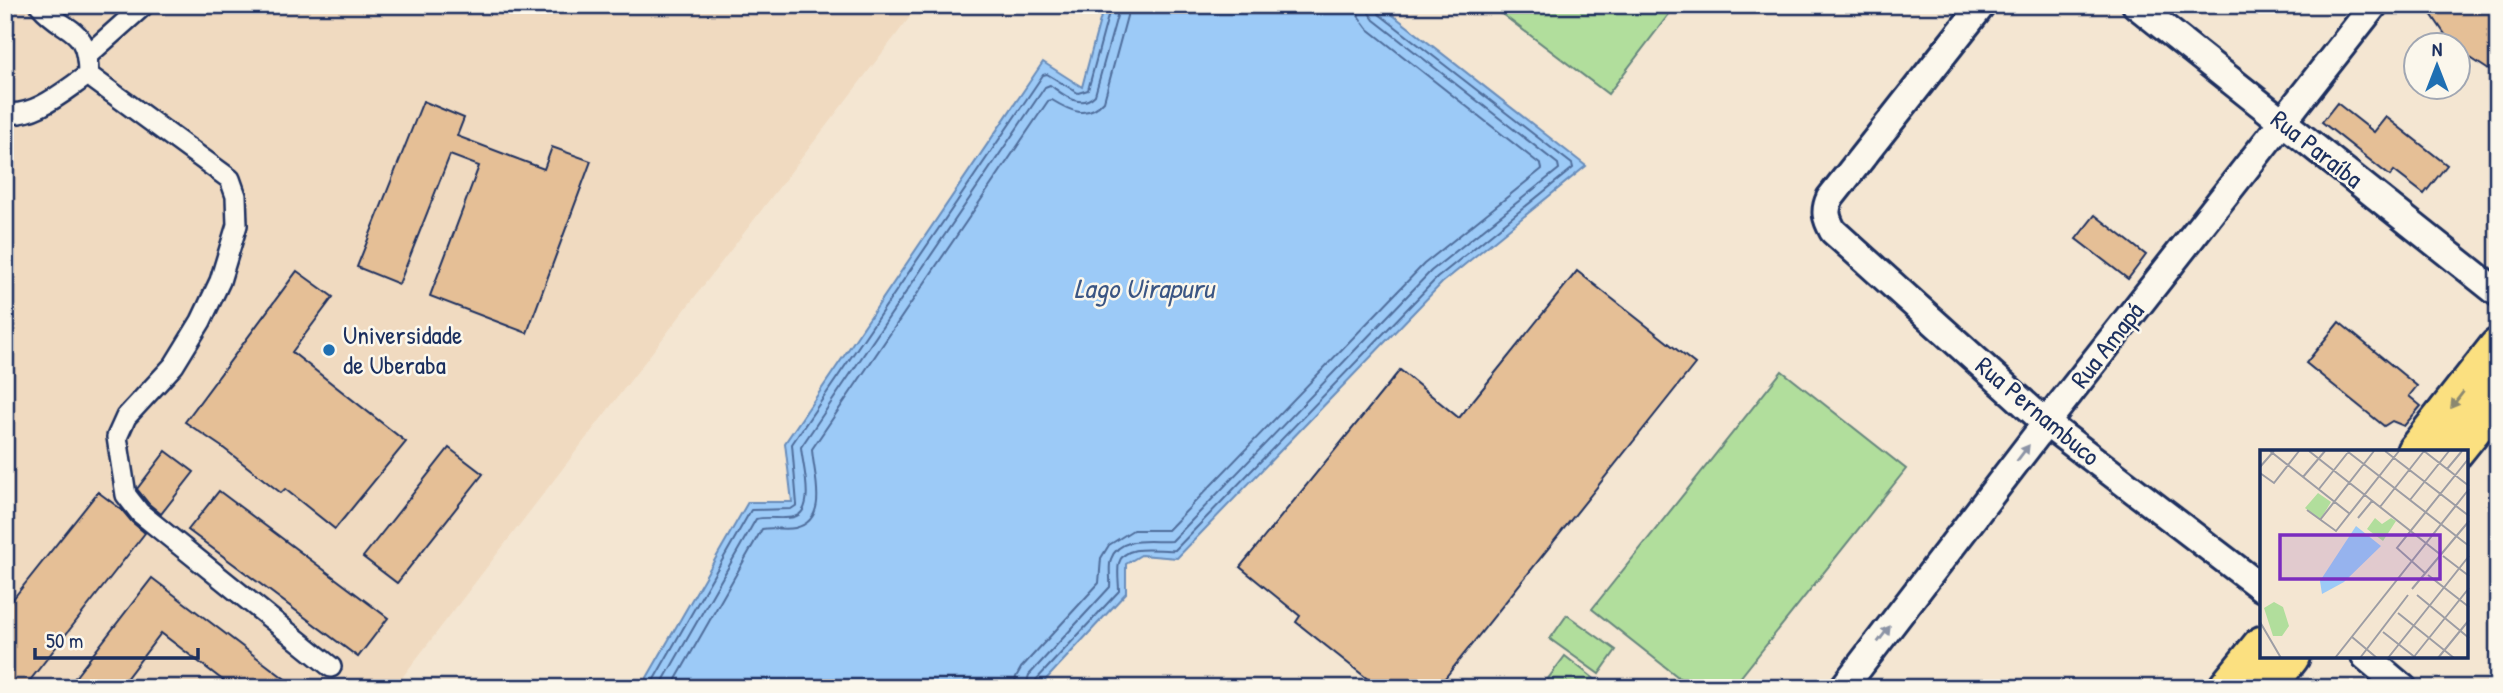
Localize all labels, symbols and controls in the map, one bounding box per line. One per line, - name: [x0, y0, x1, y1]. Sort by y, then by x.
- north arrow: [2402, 32, 2472, 102]
- text: N: [2432, 36, 2442, 62]
- street label: Rua Paraíba: [2264, 102, 2371, 196]
- water label: Lago Uirapuru: [1074, 269, 1217, 307]
- street label: Rua Amapá: [2062, 294, 2151, 395]
- place label: Universidade de Uberaba: [343, 317, 462, 382]
- marker: Universidade de Uberaba: [321, 342, 337, 358]
- street label: Rua Pernambuco: [1969, 348, 2108, 473]
- one-way arrow: [2449, 390, 2464, 408]
- one-way arrow: [2015, 444, 2029, 462]
- inset map: [2260, 450, 2468, 658]
- scale bar: [35, 616, 198, 660]
- one-way arrow: [1877, 625, 1892, 643]
- text: 50 m: [46, 626, 83, 655]

